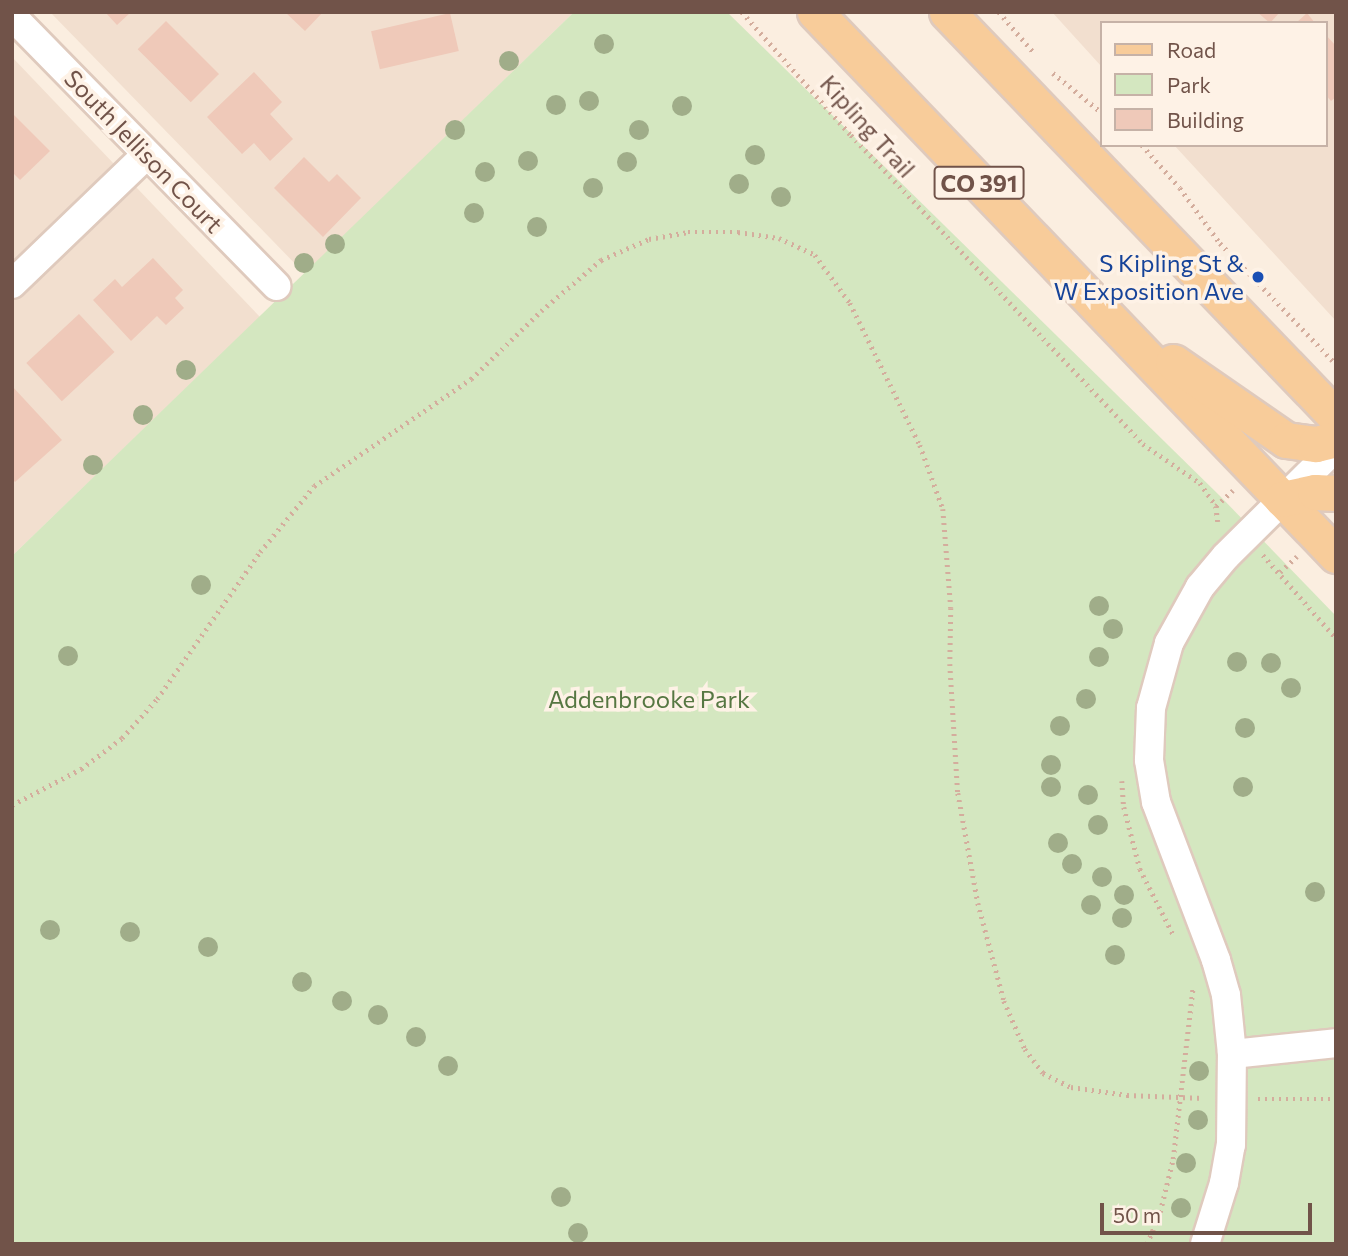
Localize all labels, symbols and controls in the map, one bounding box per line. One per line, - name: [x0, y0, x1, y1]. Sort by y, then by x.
- legend: [1100, 21, 1327, 147]
- text: Road: [1167, 37, 1216, 62]
- street label: South Jellison Court: [59, 64, 229, 238]
- street label: Kipling Trail: [815, 69, 921, 183]
- text: Park: [1167, 72, 1211, 97]
- text: Building: [1167, 107, 1244, 132]
- road number: CO 391: [934, 164, 1024, 202]
- place label: S Kipling St & W Exposition Ave: [1054, 249, 1244, 305]
- marker: S Kipling St & W Exposition Ave: [1250, 269, 1266, 285]
- park label: Addenbrooke Park: [548, 685, 750, 713]
- scale bar: [1103, 1190, 1315, 1234]
- text: 50 m: [1113, 1202, 1161, 1227]

